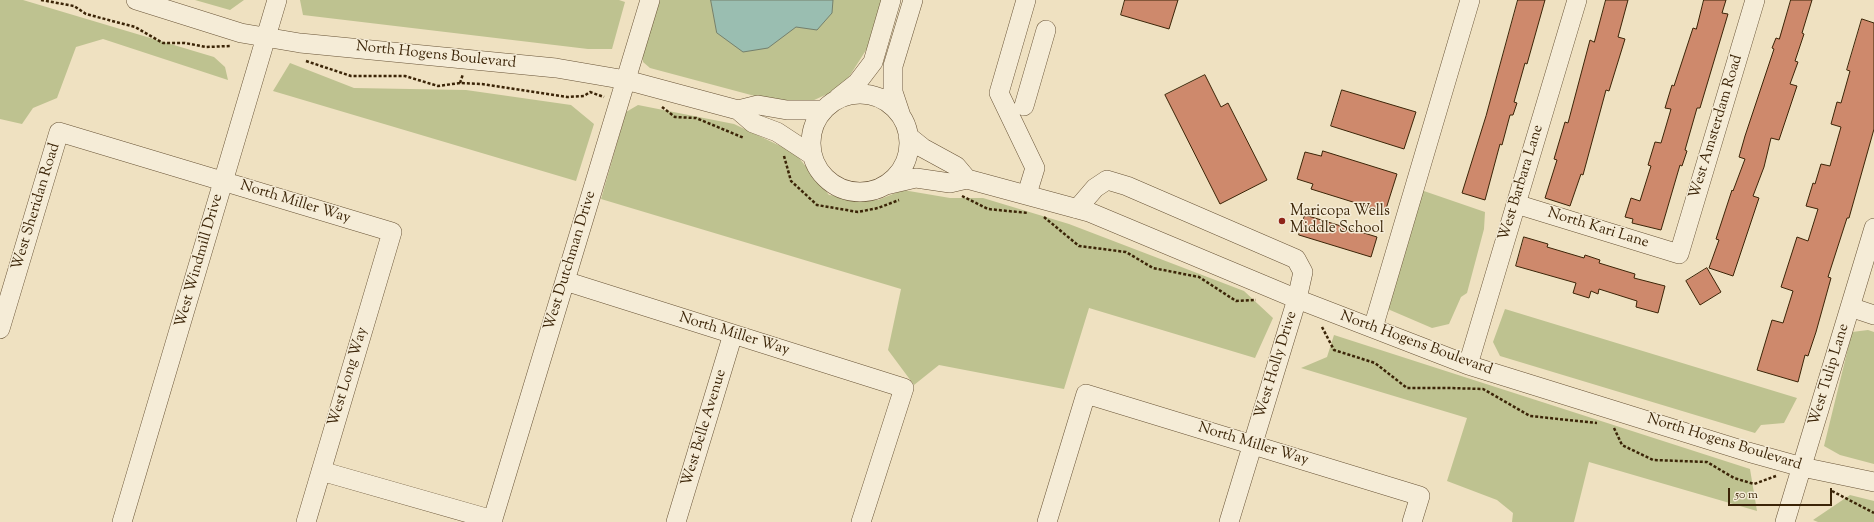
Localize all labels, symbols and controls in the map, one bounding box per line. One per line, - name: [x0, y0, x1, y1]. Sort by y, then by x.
- street label: North Hogens Boulevard: [355, 39, 517, 73]
- street label: West Amsterdam Road: [1687, 53, 1747, 201]
- street label: West Barbara Lane: [1496, 123, 1548, 243]
- street label: West Sheridan Road: [9, 141, 65, 273]
- street label: North Miller Way: [238, 178, 352, 228]
- street label: West Dutchman Drive: [541, 189, 601, 333]
- street label: West Windmill Drive: [172, 192, 228, 330]
- place label: Maricopa Wells Middle School: [1290, 203, 1390, 238]
- street label: North Kari Lane: [1545, 205, 1651, 253]
- marker: Maricopa Wells Middle School: [1277, 216, 1287, 226]
- street label: North Hogens Boulevard: [1337, 308, 1495, 380]
- street label: West Holly Drive: [1252, 309, 1302, 421]
- street label: North Miller Way: [677, 310, 791, 360]
- street label: West Tulip Lane: [1806, 322, 1854, 428]
- street label: West Long Way: [325, 325, 373, 429]
- street label: West Belle Avenue: [679, 367, 731, 489]
- street label: North Hogens Boulevard: [1645, 411, 1803, 475]
- street label: North Miller Way: [1196, 420, 1310, 470]
- scale bar: [1730, 480, 1834, 506]
- text: 50 m: [1735, 486, 1758, 504]

